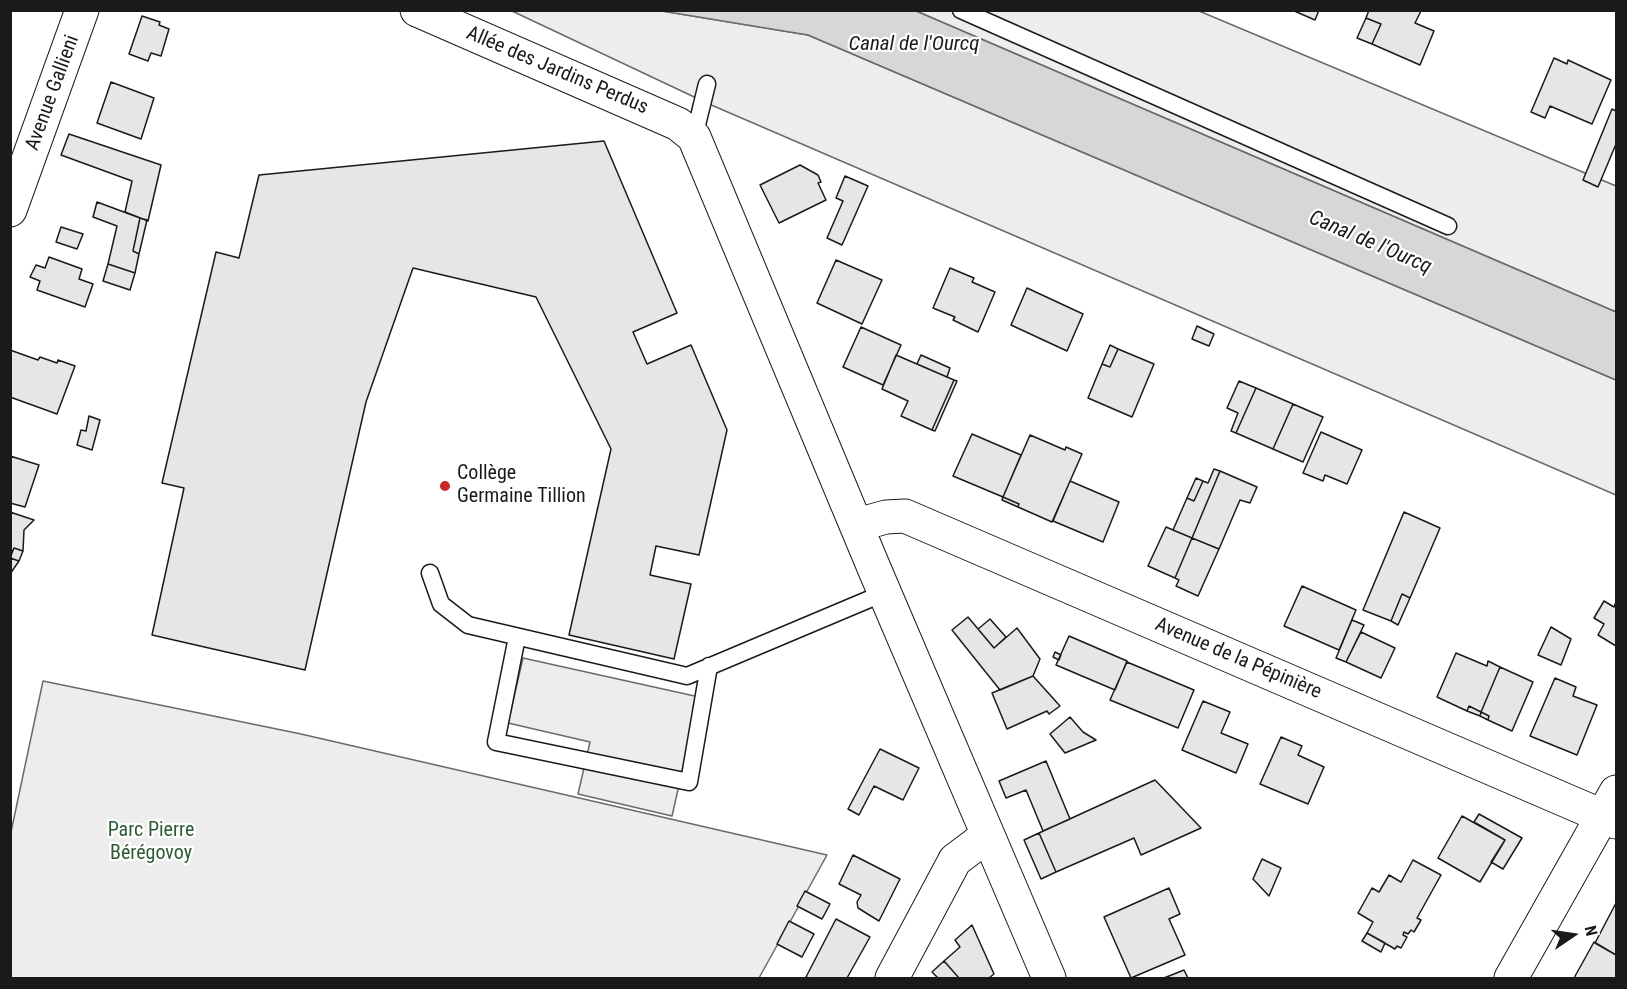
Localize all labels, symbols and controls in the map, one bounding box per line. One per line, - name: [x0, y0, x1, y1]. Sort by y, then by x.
- street label: Allée des Jardins Perdus: [463, 22, 651, 120]
- street label: Avenue Gallieni: [21, 32, 85, 154]
- water label: Canal de l'Ourcq: [849, 32, 979, 58]
- water label: Canal de l'Ourcq: [1305, 206, 1435, 280]
- place label: Collège Germaine Tillion: [457, 462, 586, 509]
- marker: Collège Germaine Tillion: [438, 479, 452, 493]
- street label: Avenue de la Pépinière: [1151, 613, 1325, 705]
- park label: Parc Pierre Bérégovoy: [108, 819, 194, 866]
- north arrow: [1543, 905, 1603, 965]
- text: N: [1581, 924, 1601, 938]

